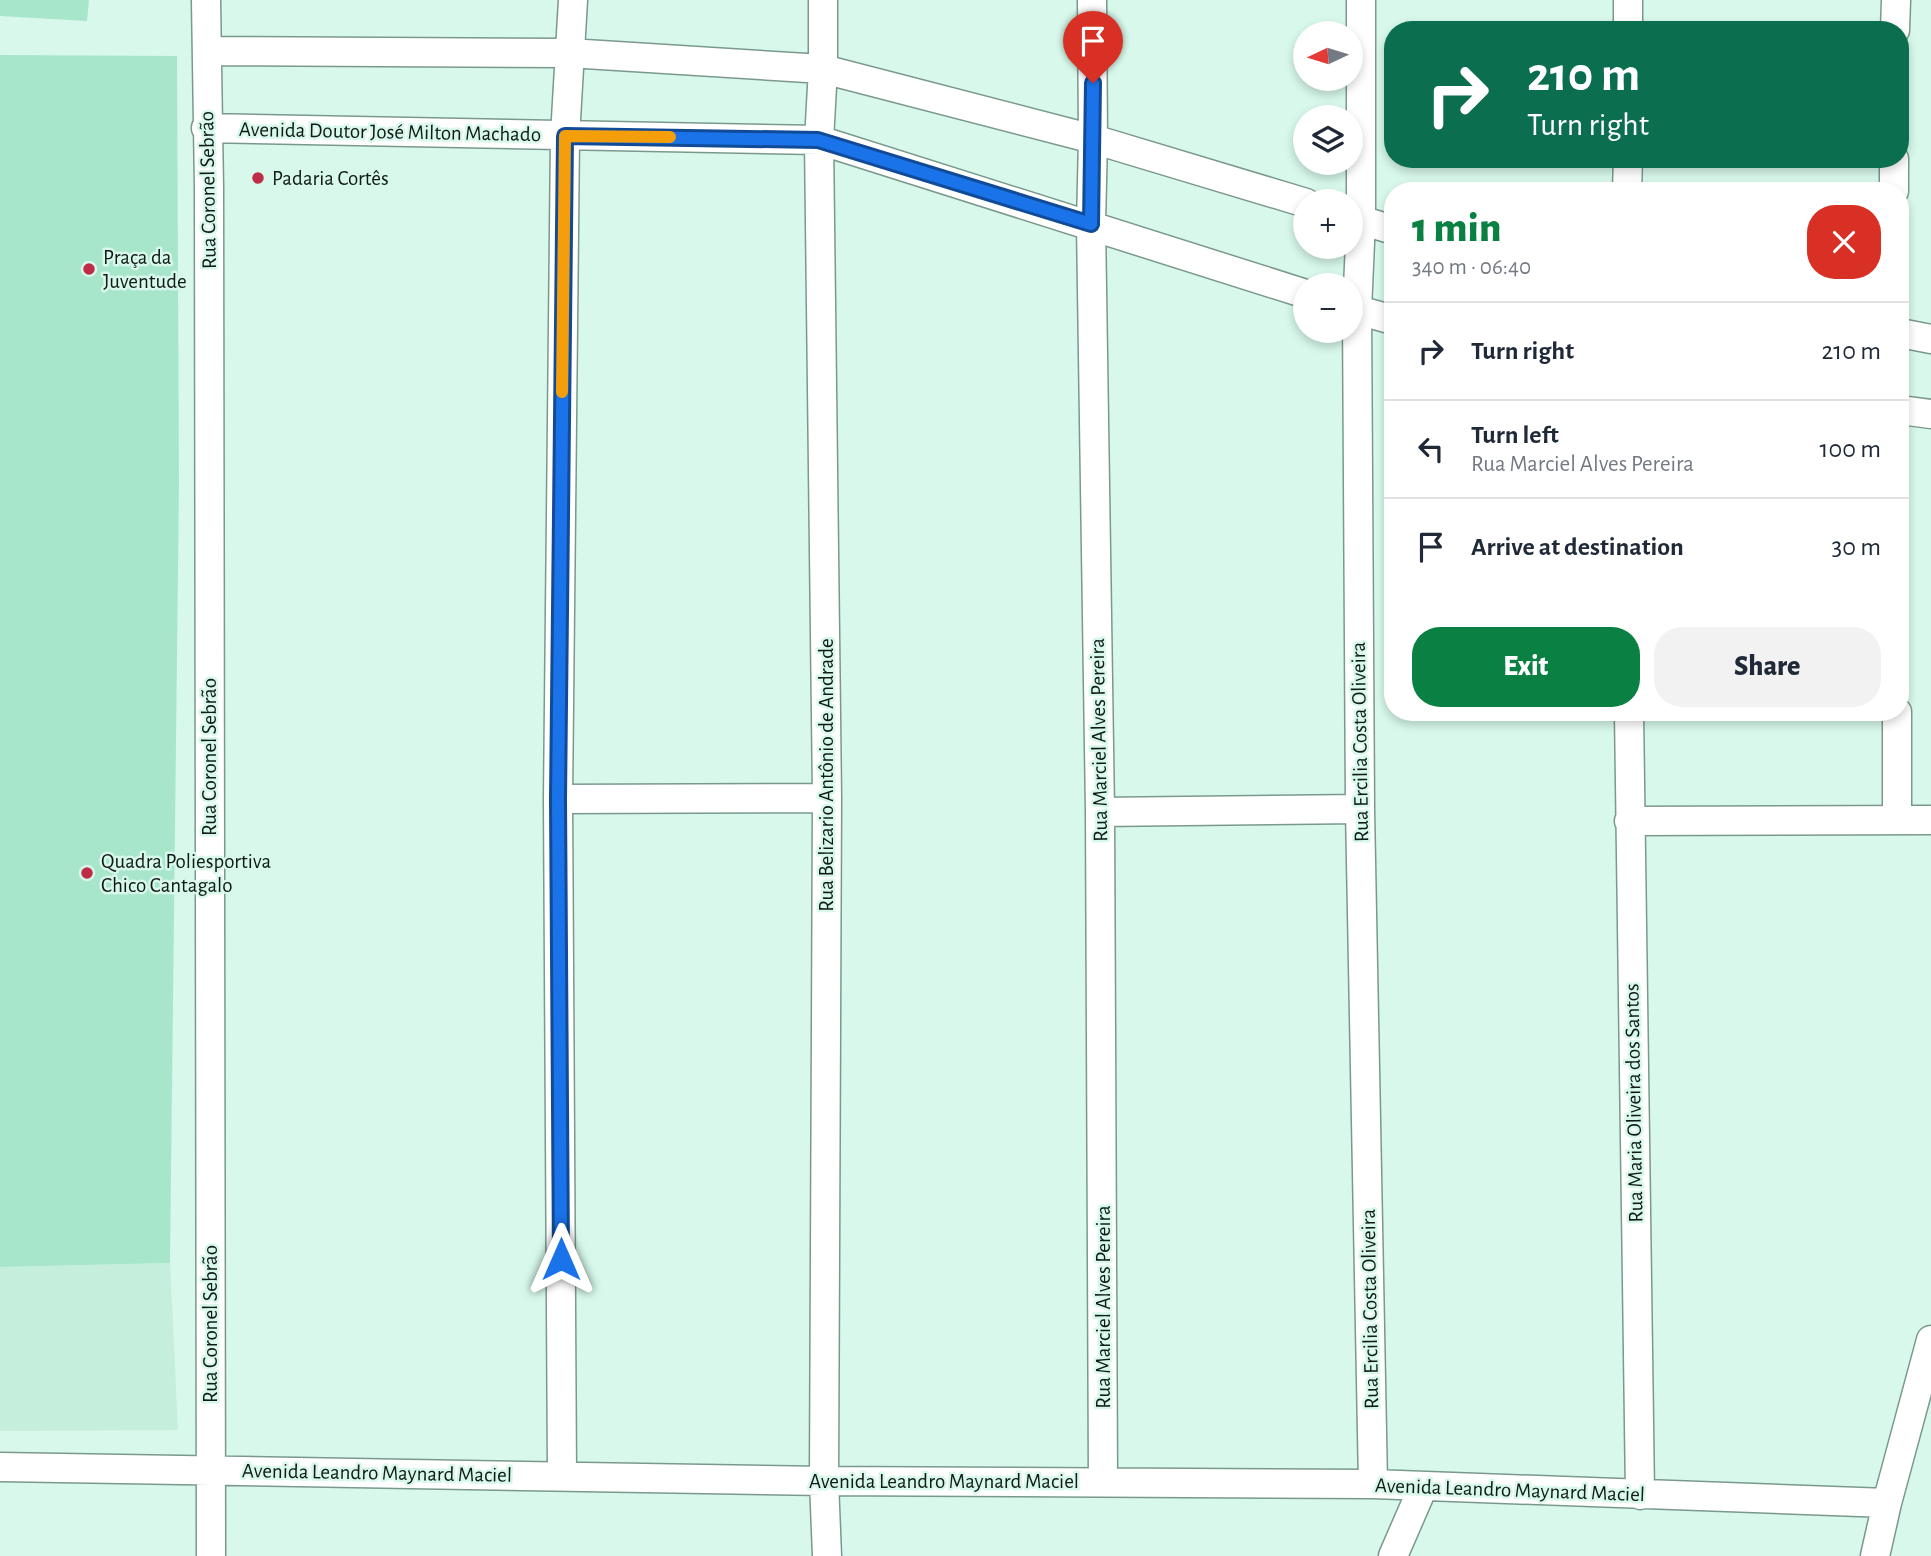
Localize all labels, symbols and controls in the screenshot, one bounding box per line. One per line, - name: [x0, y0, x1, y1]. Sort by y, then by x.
- pin: [1063, 11, 1123, 83]
- north arrow: [1293, 21, 1363, 91]
- map controls: [1293, 21, 1363, 343]
- icon: arrive: [1074, 22, 1112, 60]
- icon: right: [1412, 49, 1503, 140]
- text: 210 m: [1527, 51, 1640, 100]
- button: layers: [1293, 105, 1363, 175]
- text: Turn right: [1527, 109, 1649, 141]
- street label: Rua Coronel Sebrão: [196, 111, 220, 269]
- street label: Avenida Doutor José Milton Machado: [239, 119, 541, 145]
- place label: Padaria Cortês: [272, 168, 389, 189]
- marker: Padaria Cortês: [250, 170, 266, 186]
- button: +: [1293, 189, 1363, 259]
- button: close: [1807, 205, 1881, 279]
- text: 1 min: [1412, 207, 1501, 249]
- place label: Praça da Juventude: [103, 247, 187, 292]
- text: 340 m · 06:40: [1412, 256, 1531, 279]
- marker: Praça da Juventude: [81, 261, 97, 277]
- button: −: [1293, 273, 1363, 343]
- icon: right: [1412, 332, 1450, 370]
- text: Turn right: [1471, 338, 1574, 364]
- text: 210 m: [1821, 338, 1881, 364]
- text: Turn left: [1471, 422, 1559, 448]
- icon: left: [1412, 430, 1450, 468]
- text: 100 m: [1820, 436, 1881, 462]
- text: Rua Marciel Alves Pereira: [1471, 453, 1694, 476]
- icon: arrive: [1412, 528, 1450, 566]
- text: Arrive at destination: [1471, 534, 1684, 560]
- text: 30 m: [1831, 534, 1881, 560]
- button: Exit: [1412, 627, 1640, 707]
- button: Share: [1654, 627, 1881, 707]
- street label: Rua Belizario Antônio de Andrade: [816, 638, 837, 912]
- street label: Rua Marciel Alves Pereira: [1087, 638, 1111, 842]
- street label: Rua Ercilia Costa Oliveira: [1348, 642, 1372, 842]
- street label: Rua Coronel Sebrão: [199, 678, 220, 836]
- place label: Quadra Poliesportiva Chico Cantagalo: [101, 851, 271, 896]
- marker: Quadra Poliesportiva Chico Cantagalo: [79, 865, 95, 881]
- street label: Rua Maria Oliveira dos Santos: [1621, 983, 1647, 1223]
- street label: Rua Marciel Alves Pereira: [1093, 1205, 1114, 1409]
- street label: Rua Ercilia Costa Oliveira: [1358, 1209, 1382, 1409]
- position arrow: [524, 1222, 598, 1296]
- street label: Rua Coronel Sebrão: [200, 1245, 221, 1403]
- street label: Avenida Leandro Maynard Maciel: [242, 1460, 512, 1486]
- street label: Avenida Leandro Maynard Maciel: [809, 1471, 1079, 1492]
- street label: Avenida Leandro Maynard Maciel: [1375, 1475, 1645, 1505]

